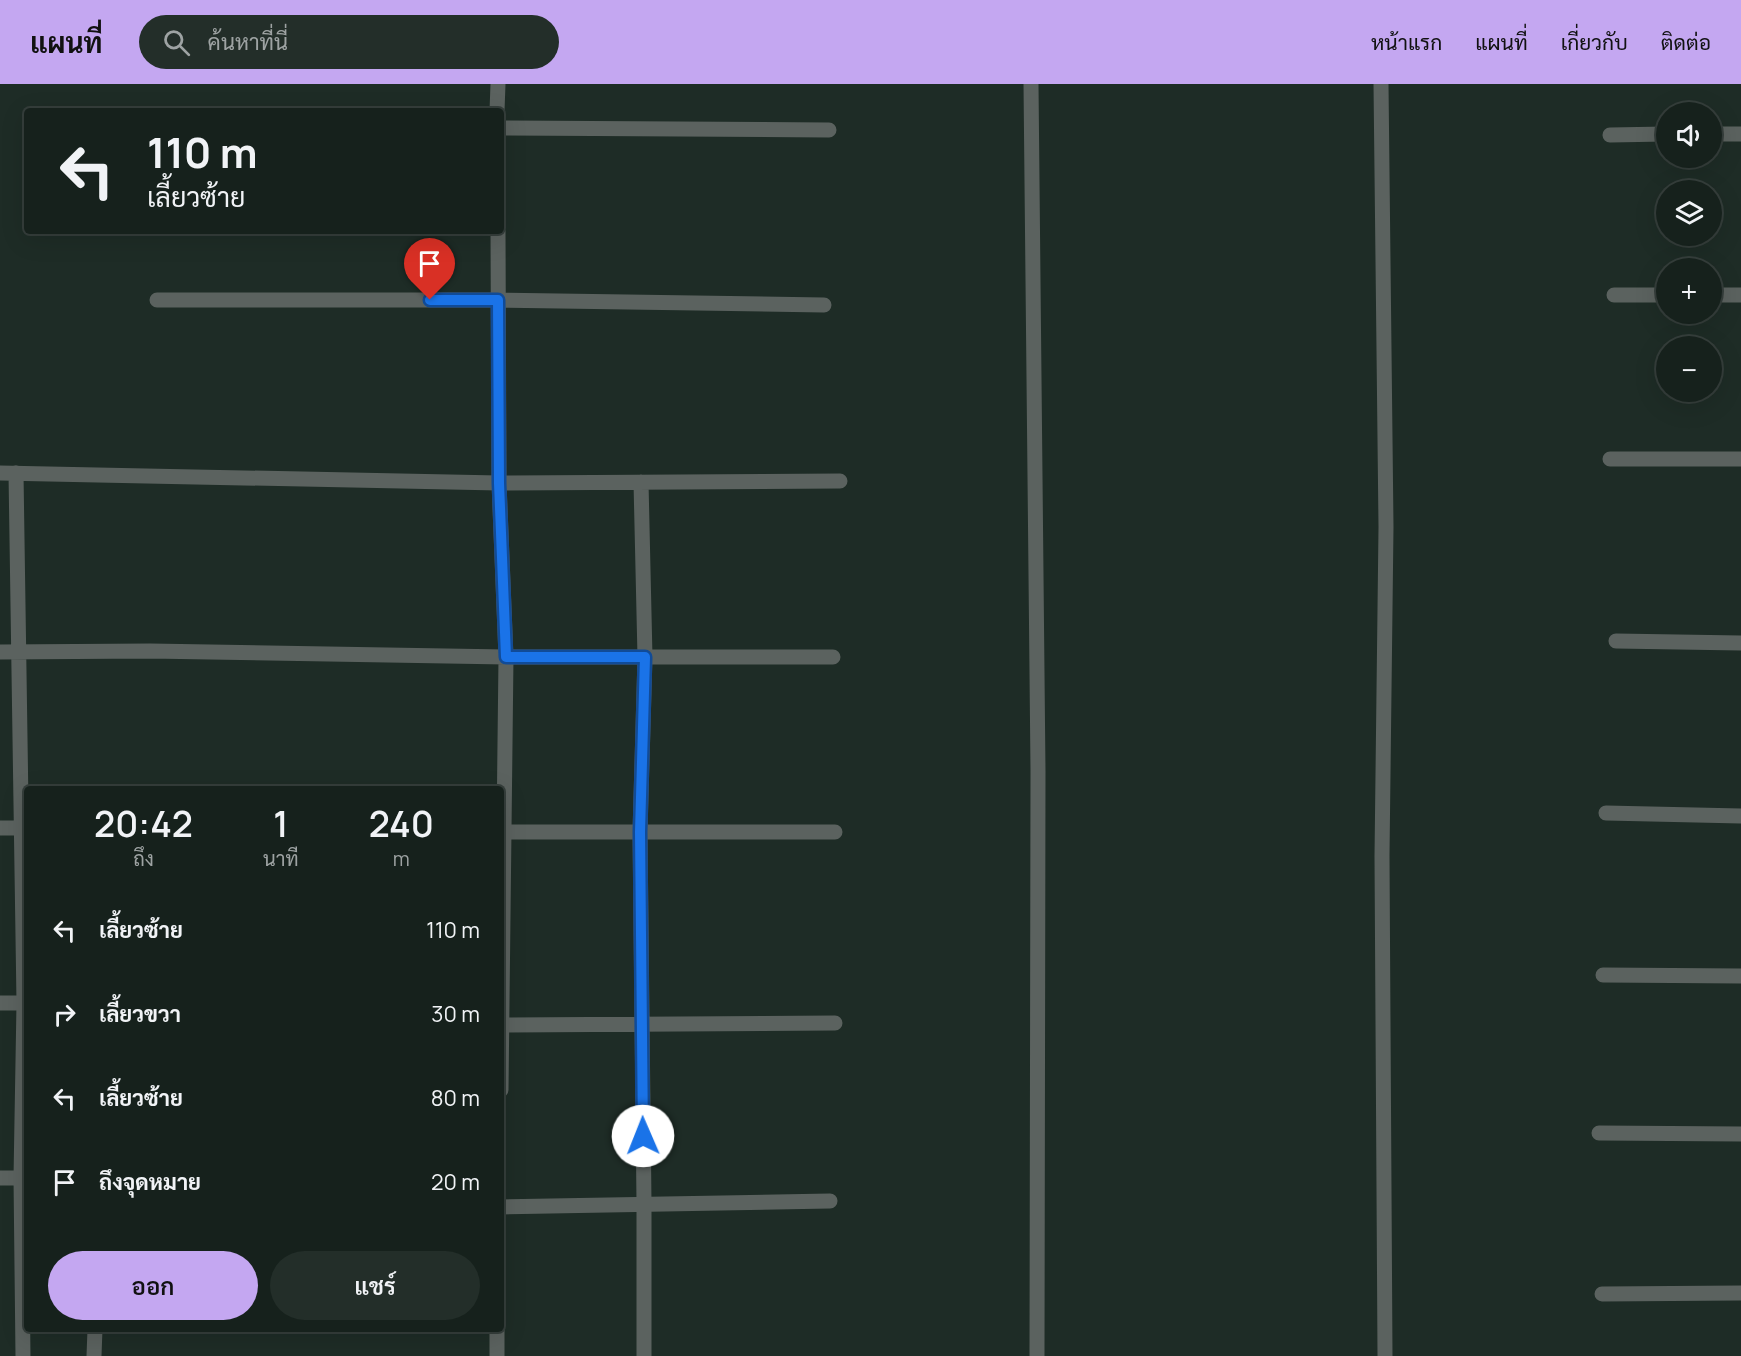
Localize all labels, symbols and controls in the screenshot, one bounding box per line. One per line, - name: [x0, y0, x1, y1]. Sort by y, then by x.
- search box: [139, 15, 559, 69]
- text: แผนที่: [30, 23, 103, 61]
- icon: search: [160, 26, 193, 59]
- text: ค้นหาที่นี่: [208, 27, 288, 57]
- text: หน้าแรก: [1371, 28, 1442, 56]
- text: แผนที่: [1475, 28, 1528, 56]
- text: เกี่ยวกับ: [1561, 28, 1628, 56]
- text: ติดต่อ: [1661, 28, 1711, 56]
- map controls: [1656, 102, 1722, 402]
- button: sound: [1656, 102, 1722, 168]
- text: 110 m: [147, 123, 258, 181]
- icon: left: [48, 132, 126, 210]
- text: เลี้ยวซ้าย: [147, 178, 245, 215]
- button: layers: [1656, 180, 1722, 246]
- pin: [404, 238, 455, 300]
- icon: arrive: [413, 247, 446, 280]
- button: +: [1656, 258, 1722, 324]
- button: −: [1656, 336, 1722, 402]
- text: 20:42: [94, 799, 193, 848]
- text: 1: [273, 799, 288, 848]
- text: 240: [369, 799, 434, 848]
- text: ถึง: [133, 845, 154, 872]
- text: นาที: [263, 845, 299, 872]
- text: m: [393, 845, 410, 872]
- icon: left: [48, 914, 81, 947]
- text: เลี้ยวซ้าย: [99, 915, 183, 945]
- text: 110 m: [426, 915, 480, 945]
- icon: right: [48, 998, 81, 1031]
- text: เลี้ยวขวา: [99, 999, 181, 1029]
- text: 30 m: [431, 999, 480, 1029]
- icon: left: [48, 1082, 81, 1115]
- text: เลี้ยวซ้าย: [99, 1083, 183, 1113]
- text: 80 m: [431, 1083, 480, 1113]
- position arrow: [611, 1104, 675, 1168]
- icon: arrive: [48, 1166, 81, 1199]
- text: ถึงจุดหมาย: [99, 1167, 201, 1197]
- text: 20 m: [431, 1167, 480, 1197]
- button: ออก: [48, 1251, 258, 1320]
- button: แชร์: [270, 1251, 480, 1320]

